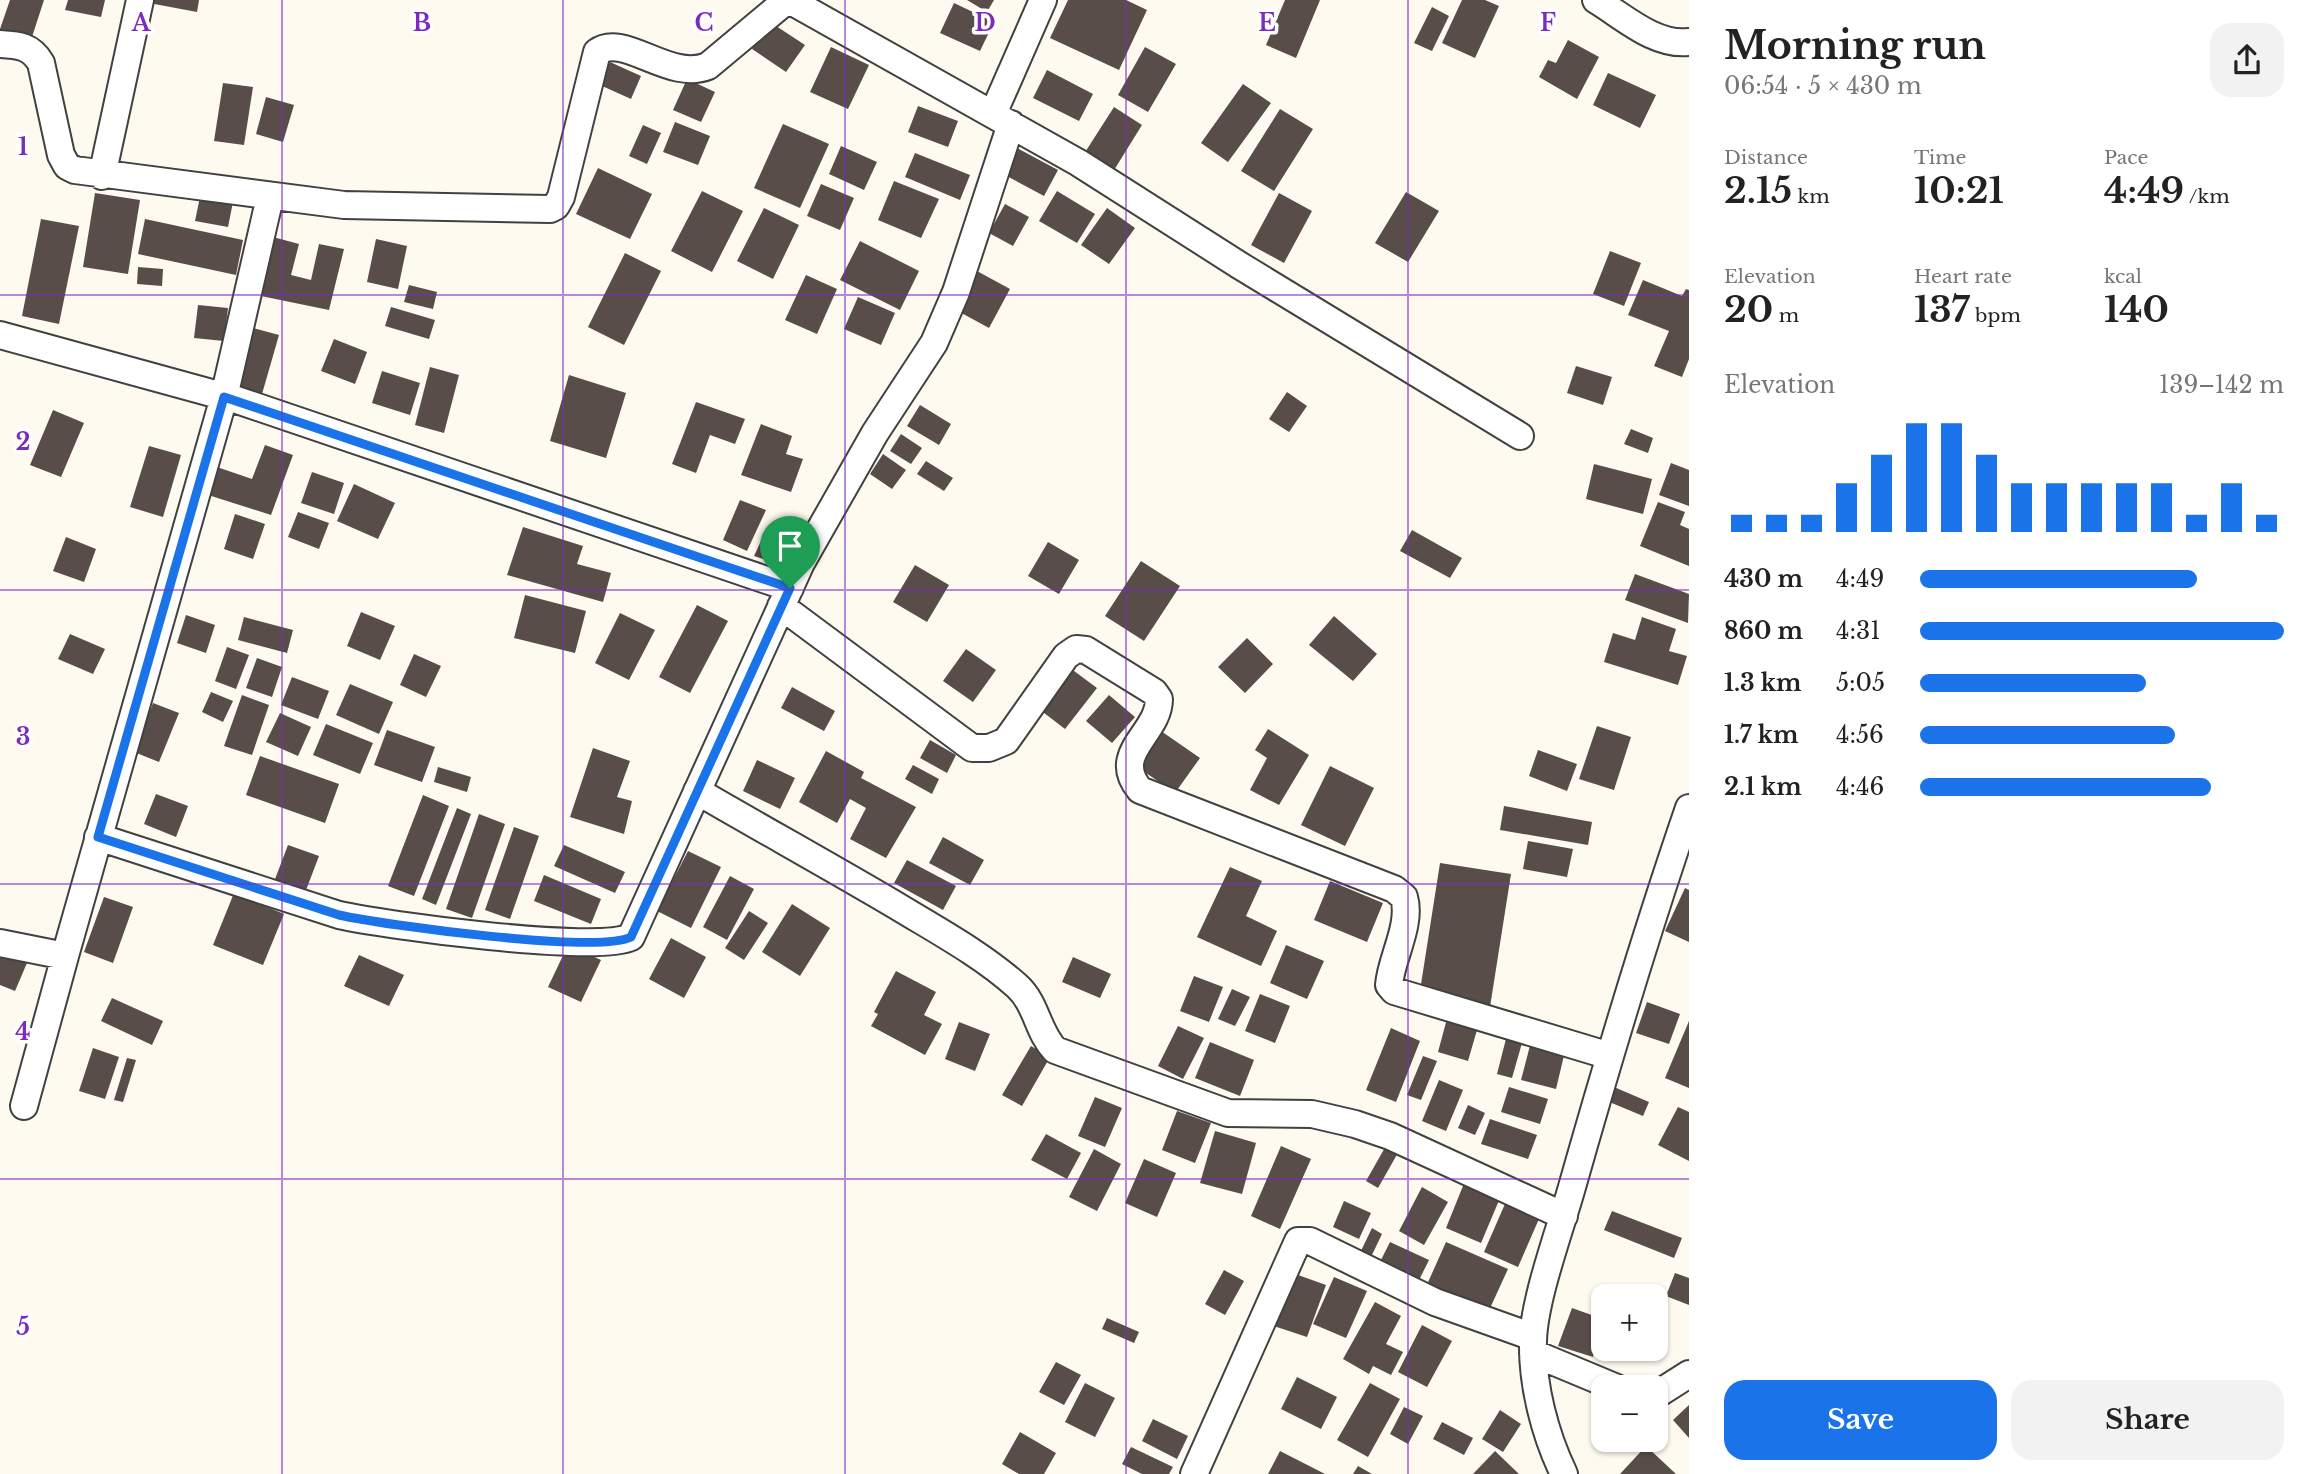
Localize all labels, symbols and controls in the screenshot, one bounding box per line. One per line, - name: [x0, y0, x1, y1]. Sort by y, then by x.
- text: A: [131, 9, 152, 37]
- text: B: [413, 9, 431, 37]
- text: C: [695, 9, 713, 37]
- text: D: [974, 9, 996, 37]
- text: E: [1258, 9, 1276, 37]
- text: F: [1540, 9, 1556, 37]
- text: Morning run: [1724, 22, 1986, 69]
- button: share: [2210, 23, 2284, 97]
- text: 06:54 · 5 × 430 m: [1724, 72, 1922, 100]
- text: 1: [18, 133, 28, 161]
- text: Distance: [1724, 146, 1808, 169]
- text: Time: [1914, 146, 1966, 169]
- text: Pace: [2104, 146, 2148, 169]
- text: 2.15: [1724, 169, 1792, 212]
- text: 10:21: [1914, 169, 2004, 212]
- text: 4:49: [2104, 169, 2184, 212]
- text: km: [1792, 185, 1830, 208]
- text: /km: [2184, 185, 2230, 208]
- text: Elevation: [1724, 265, 1816, 288]
- text: Heart rate: [1914, 265, 2012, 288]
- text: kcal: [2104, 265, 2142, 288]
- text: 20: [1724, 288, 1773, 331]
- text: 137: [1914, 288, 1970, 331]
- text: 140: [2104, 288, 2169, 331]
- text: m: [1773, 304, 1799, 327]
- text: bpm: [1970, 304, 2021, 327]
- text: Elevation: [1724, 371, 1835, 399]
- text: 139–142 m: [2159, 371, 2284, 399]
- text: 2: [16, 428, 30, 456]
- pin: [760, 516, 820, 588]
- icon: arrive: [771, 527, 809, 565]
- text: 430 m: [1724, 565, 1803, 593]
- text: 4:49: [1836, 565, 1884, 593]
- text: 860 m: [1724, 617, 1803, 645]
- text: 4:31: [1836, 617, 1880, 645]
- text: 1.3 km: [1724, 669, 1802, 697]
- text: 5:05: [1836, 669, 1885, 697]
- text: 1.7 km: [1724, 721, 1798, 749]
- text: 4:56: [1836, 721, 1884, 749]
- text: 3: [16, 723, 30, 751]
- text: 2.1 km: [1724, 773, 1802, 801]
- text: 4:46: [1836, 773, 1884, 801]
- text: 4: [15, 1018, 31, 1046]
- map controls: [1591, 1284, 1668, 1452]
- button: +: [1591, 1284, 1668, 1361]
- text: 5: [16, 1313, 30, 1341]
- button: −: [1591, 1375, 1668, 1452]
- button: Save: [1724, 1380, 1997, 1460]
- button: Share: [2011, 1380, 2284, 1460]

